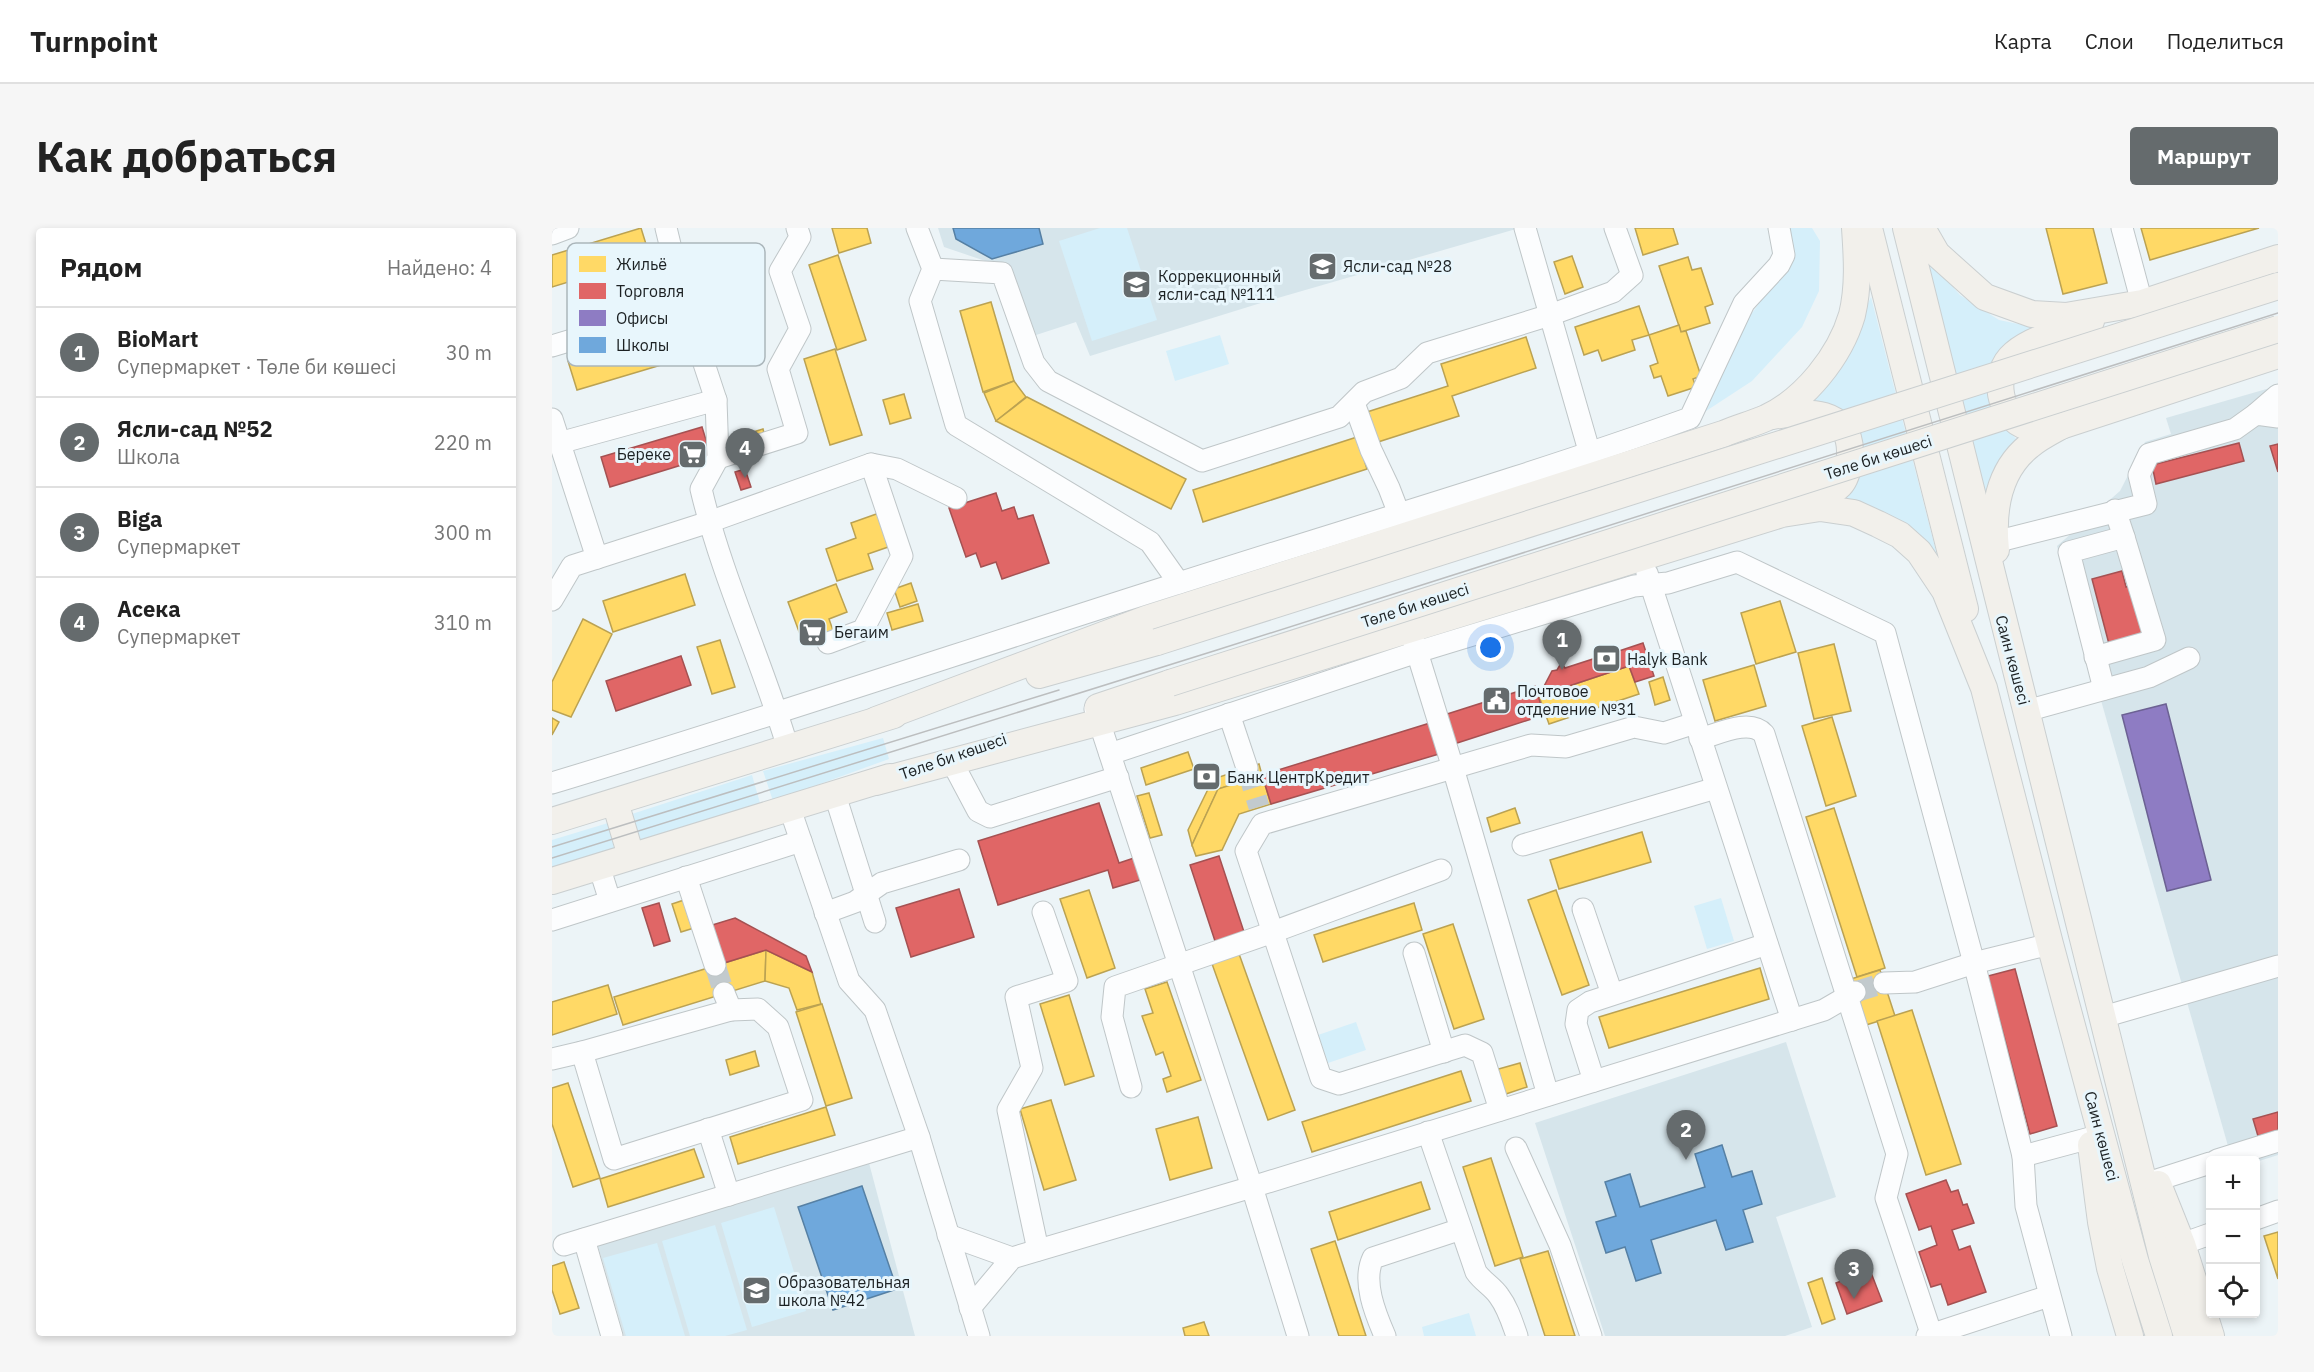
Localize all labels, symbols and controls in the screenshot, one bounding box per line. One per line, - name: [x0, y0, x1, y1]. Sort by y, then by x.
- text: Turnpoint: [30, 23, 158, 60]
- text: Карта: [1994, 27, 2052, 55]
- text: Слои: [2085, 27, 2134, 55]
- text: Поделиться: [2167, 27, 2284, 55]
- button: Маршрут: [2130, 127, 2278, 185]
- text: Как добраться: [36, 129, 337, 184]
- legend: [567, 243, 765, 366]
- text: Рядом: [60, 250, 142, 284]
- school or university icon: Ясли-сад №28: [1306, 250, 1338, 282]
- text: Найдено: 4: [387, 254, 492, 281]
- text: Жильё: [616, 254, 667, 274]
- place label: Ясли-сад №28: [1343, 256, 1452, 276]
- place label: Коррекционный ясли-сад №111: [1158, 266, 1281, 304]
- school or university icon: Коррекционный ясли-сад №111: [1121, 269, 1153, 301]
- text: Торговля: [616, 281, 684, 301]
- text: Офисы: [616, 308, 668, 328]
- text: BioMart: [117, 324, 198, 353]
- text: Школы: [616, 335, 669, 355]
- text: 1: [74, 339, 86, 366]
- text: 30 m: [446, 339, 492, 366]
- text: Супермаркет · Төле би көшесі: [117, 353, 396, 380]
- text: Ясли-сад №52: [117, 414, 273, 443]
- pin: 4: [726, 428, 764, 478]
- text: 2: [74, 429, 86, 456]
- text: 220 m: [434, 429, 492, 456]
- street label: Төле би көшесі: [1822, 430, 1934, 484]
- supermarket icon: Береке: [676, 438, 708, 470]
- text: Школа: [117, 443, 180, 470]
- place label: Береке: [617, 444, 671, 464]
- text: Biga: [117, 504, 163, 533]
- text: 3: [74, 519, 86, 546]
- text: 300 m: [434, 519, 492, 546]
- text: Супермаркет: [117, 533, 240, 560]
- street label: Төле би көшесі: [1359, 578, 1471, 632]
- text: Асека: [117, 594, 181, 623]
- text: 4: [74, 609, 86, 636]
- text: 310 m: [434, 609, 492, 636]
- street label: Саин көшесі: [1991, 613, 2035, 707]
- supermarket icon: Бегаим: [797, 616, 829, 648]
- pin: 1: [1542, 620, 1582, 670]
- place label: Бегаим: [834, 622, 889, 642]
- text: Супермаркет: [117, 623, 240, 650]
- your location: [1476, 633, 1505, 662]
- bank icon: Halyk Bank: [1590, 643, 1622, 675]
- place label: Halyk Bank: [1627, 649, 1708, 669]
- place label: Почтовое отделение №31: [1517, 681, 1636, 719]
- public building icon: Почтовое отделение №31: [1480, 684, 1512, 716]
- street label: Төле би көшесі: [897, 728, 1009, 784]
- bank icon: Банк ЦентрКредит: [1190, 761, 1222, 793]
- place label: Банк ЦентрКредит: [1227, 767, 1370, 787]
- street label: Саин көшесі: [2080, 1089, 2124, 1183]
- pin: 2: [1666, 1110, 1706, 1160]
- map controls: [2206, 1156, 2260, 1318]
- button: +: [2206, 1156, 2260, 1210]
- button: −: [2206, 1210, 2260, 1264]
- pin: 3: [1834, 1250, 1874, 1299]
- button: locate: [2206, 1264, 2260, 1318]
- place label: Образовательная школа №42: [778, 1272, 910, 1310]
- school or university icon: Образовательная школа №42: [741, 1275, 773, 1307]

